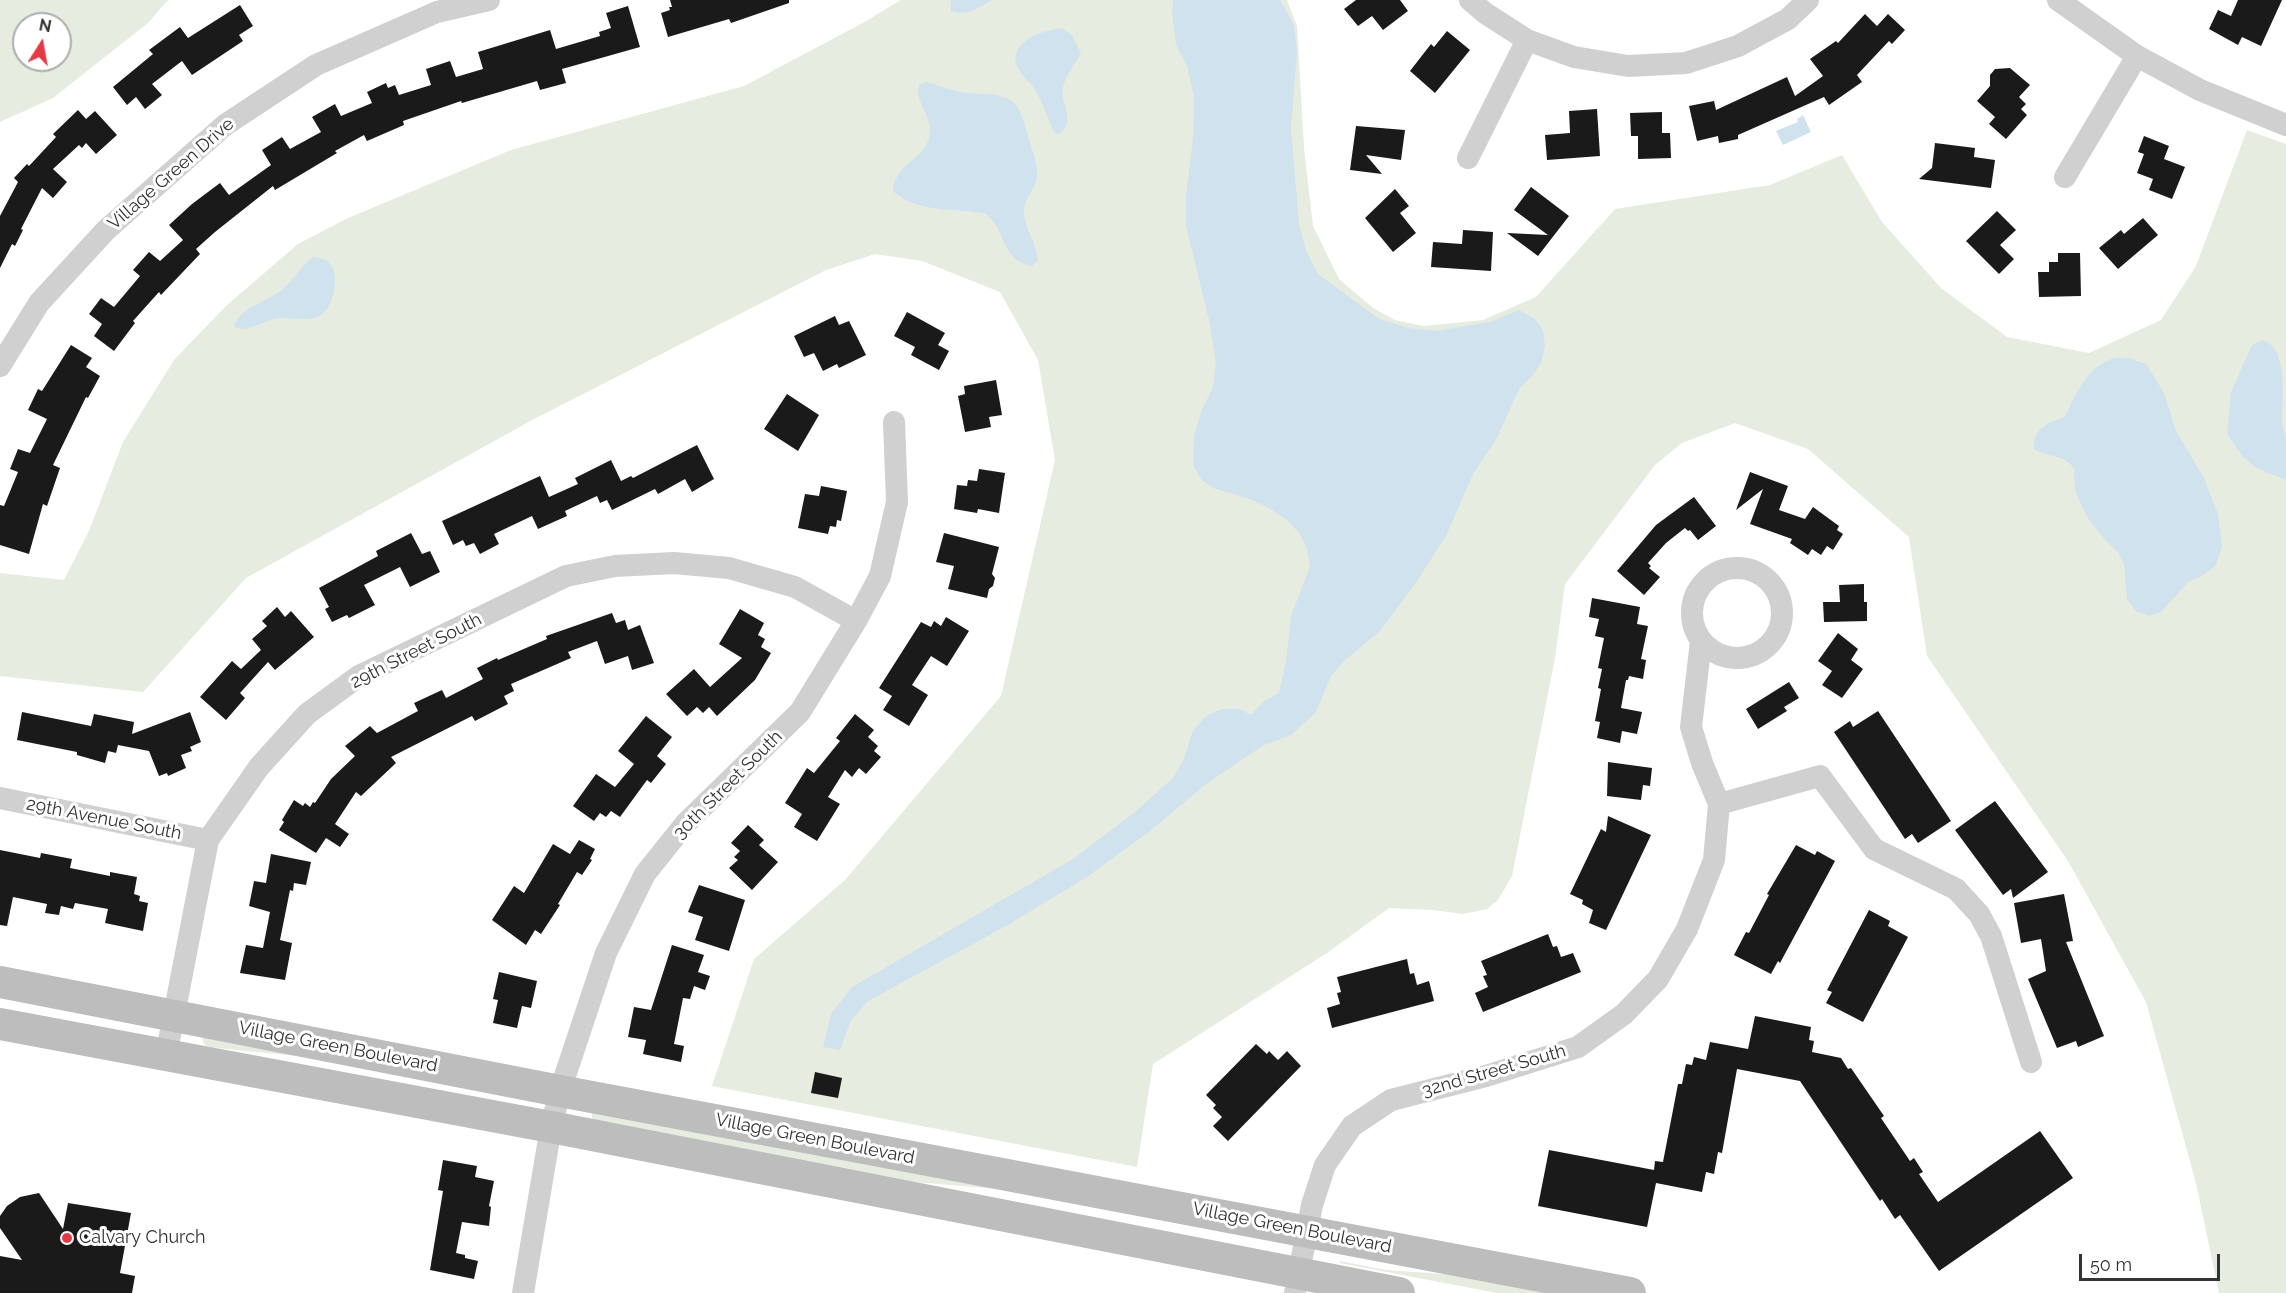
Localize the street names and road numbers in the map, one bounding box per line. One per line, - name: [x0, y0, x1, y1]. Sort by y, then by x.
- street label: Village Green Drive: [103, 113, 239, 235]
- street label: 29th Street South: [347, 609, 485, 693]
- street label: 30th Street South: [669, 726, 787, 844]
- street label: 29th Avenue South: [25, 793, 183, 845]
- street label: Village Green Boulevard: [237, 1017, 439, 1077]
- street label: 32nd Street South: [1420, 1040, 1568, 1102]
- street label: Village Green Boulevard: [714, 1109, 916, 1169]
- street label: Village Green Boulevard: [1191, 1198, 1393, 1258]

